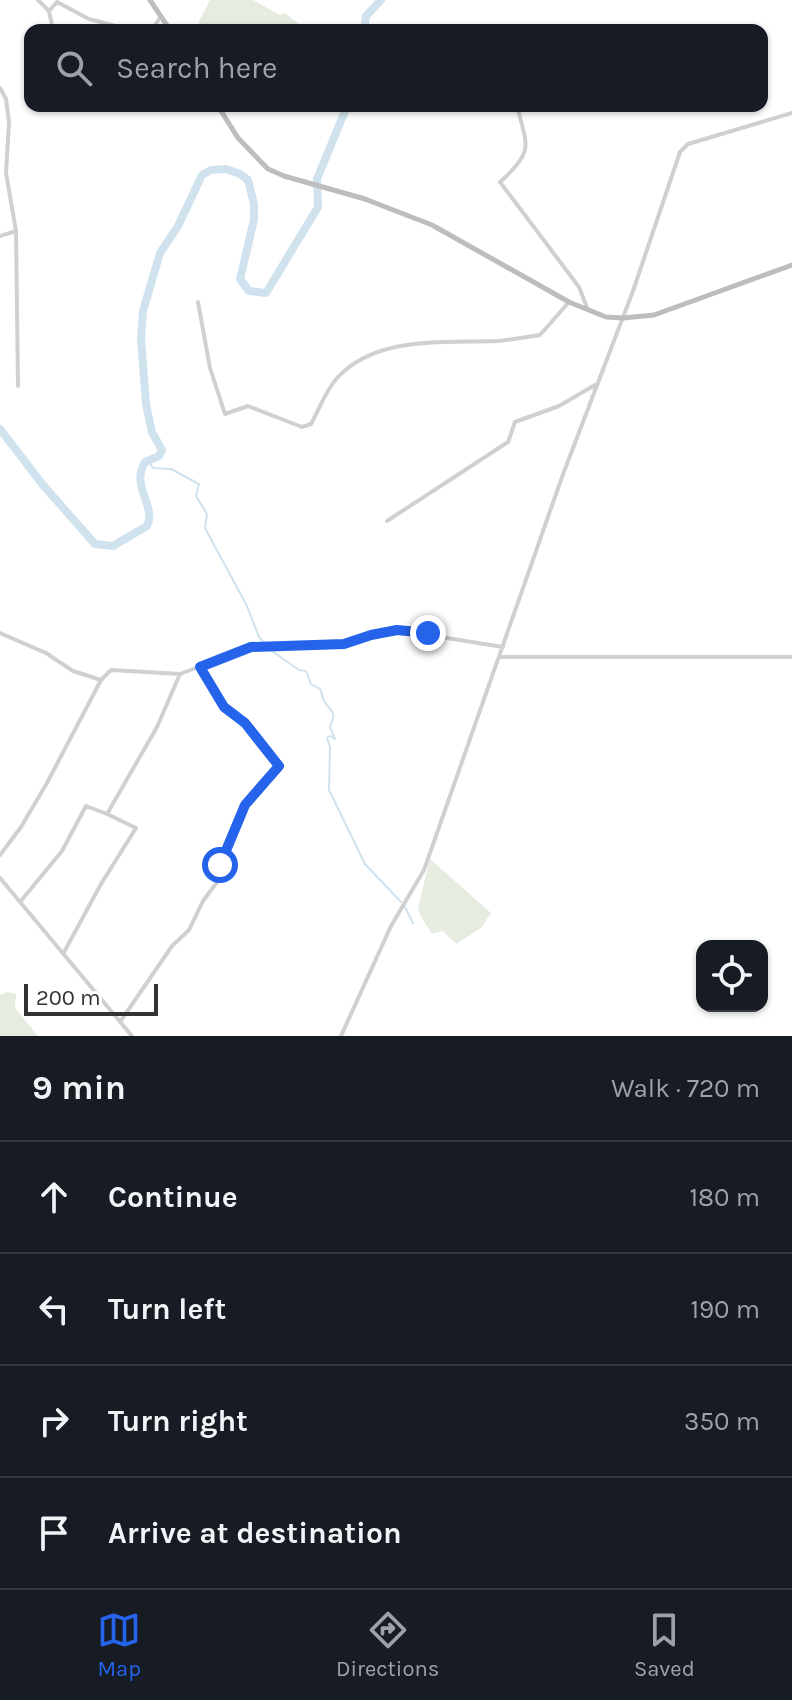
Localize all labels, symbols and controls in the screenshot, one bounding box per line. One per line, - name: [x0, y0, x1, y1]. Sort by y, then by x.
- search box: [24, 24, 768, 112]
- icon: search: [52, 46, 96, 90]
- text: Search here: [116, 50, 277, 86]
- route end: [410, 615, 446, 651]
- route start: [202, 847, 238, 883]
- map controls: [696, 940, 768, 1012]
- button: locate: [696, 940, 768, 1012]
- scale bar: [24, 980, 158, 1016]
- text: 200 m: [36, 985, 101, 1011]
- text: 9 min: [32, 1068, 126, 1108]
- text: Walk · 720 m: [611, 1073, 760, 1104]
- icon: ahead: [32, 1175, 76, 1219]
- text: Continue: [108, 1179, 238, 1215]
- text: 180 m: [690, 1182, 760, 1213]
- icon: left: [32, 1287, 76, 1331]
- text: Turn left: [108, 1291, 226, 1327]
- text: 190 m: [690, 1294, 760, 1325]
- icon: right: [32, 1399, 76, 1443]
- text: Turn right: [108, 1403, 248, 1439]
- text: 350 m: [684, 1406, 760, 1437]
- icon: arrive: [32, 1511, 76, 1555]
- text: Arrive at destination: [108, 1515, 402, 1551]
- tab: Map: [97, 1608, 141, 1682]
- tab: Directions: [336, 1608, 439, 1682]
- tab: Saved: [634, 1608, 695, 1682]

